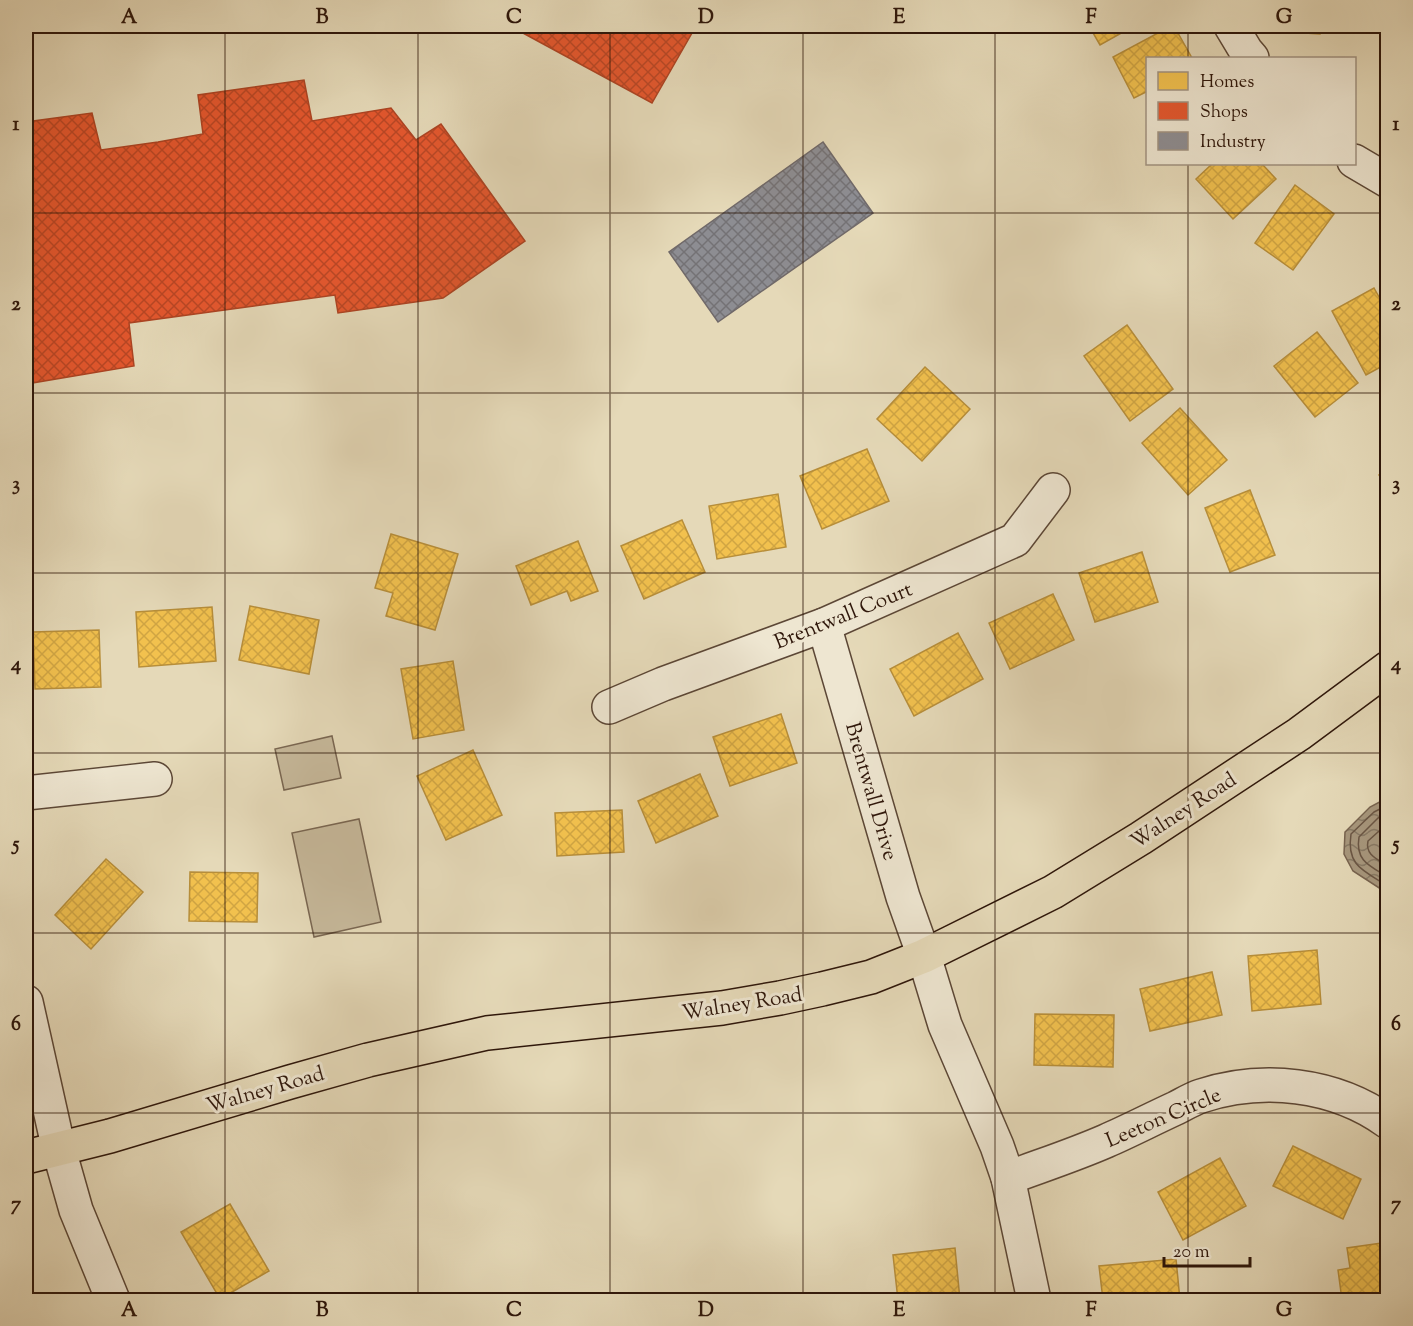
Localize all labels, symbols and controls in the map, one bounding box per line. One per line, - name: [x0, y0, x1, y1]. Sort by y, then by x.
- text: A: [121, 4, 138, 33]
- text: B: [316, 4, 329, 33]
- text: C: [506, 4, 522, 33]
- text: D: [698, 4, 714, 33]
- text: E: [893, 4, 906, 33]
- text: F: [1085, 4, 1097, 33]
- text: G: [1276, 4, 1293, 33]
- legend: [1146, 57, 1356, 165]
- text: Homes: [1200, 70, 1254, 96]
- text: Shops: [1200, 100, 1248, 126]
- text: 1: [13, 111, 20, 140]
- text: 1: [1393, 111, 1400, 140]
- text: Industry: [1200, 130, 1266, 156]
- text: 2: [11, 291, 21, 320]
- text: 2: [1391, 291, 1401, 320]
- text: 3: [12, 471, 20, 500]
- text: 3: [1392, 471, 1400, 500]
- street label: Brentwall Court: [770, 575, 917, 658]
- text: 4: [10, 651, 21, 680]
- text: 4: [1390, 651, 1401, 680]
- street label: Brentwall Drive: [836, 719, 904, 864]
- street label: Walney Road: [1125, 766, 1243, 857]
- text: 5: [11, 831, 20, 860]
- text: 5: [1391, 831, 1400, 860]
- street label: Walney Road: [680, 981, 805, 1029]
- text: 6: [11, 1011, 21, 1040]
- text: 6: [1391, 1011, 1401, 1040]
- street label: Walney Road: [203, 1060, 328, 1122]
- street label: Leeton Circle: [1101, 1081, 1226, 1157]
- text: 7: [11, 1191, 22, 1220]
- text: 7: [1391, 1191, 1402, 1220]
- scale bar: [1164, 1230, 1250, 1268]
- text: 20 m: [1173, 1240, 1210, 1266]
- text: A: [121, 1297, 138, 1326]
- text: B: [316, 1297, 329, 1326]
- text: C: [506, 1297, 522, 1326]
- text: D: [698, 1297, 714, 1326]
- text: E: [893, 1297, 906, 1326]
- text: F: [1085, 1297, 1097, 1326]
- text: G: [1276, 1297, 1293, 1326]

